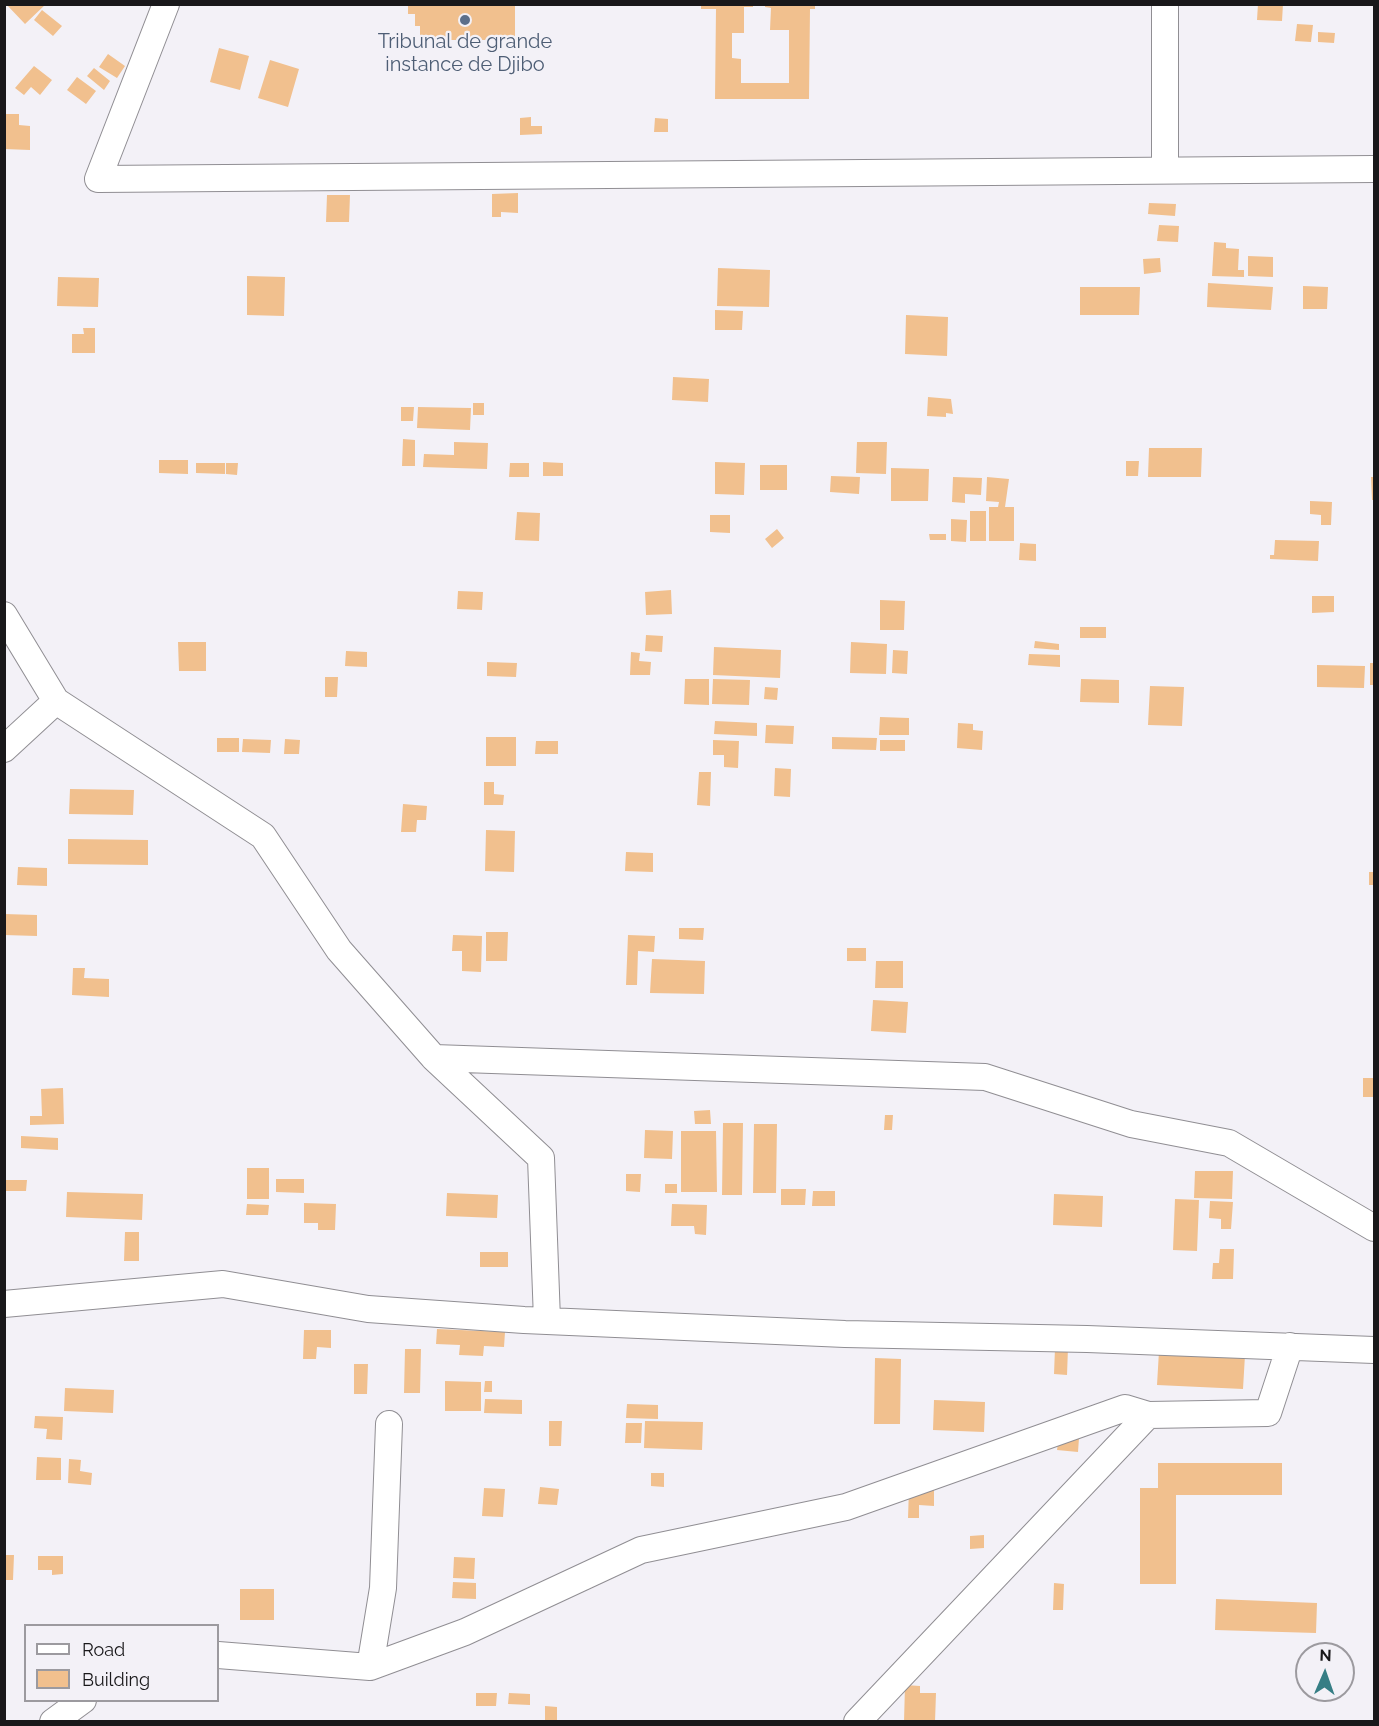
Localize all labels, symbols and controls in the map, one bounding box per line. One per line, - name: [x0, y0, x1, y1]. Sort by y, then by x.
- marker: Tribunal de grande instance de Djibo: [458, 13, 472, 27]
- place label: Tribunal de grande instance de Djibo: [378, 30, 552, 77]
- legend: [24, 1624, 219, 1702]
- text: Road: [82, 1639, 125, 1660]
- north arrow: [1295, 1642, 1355, 1702]
- text: N: [1319, 1646, 1332, 1665]
- text: Building: [82, 1669, 150, 1690]

